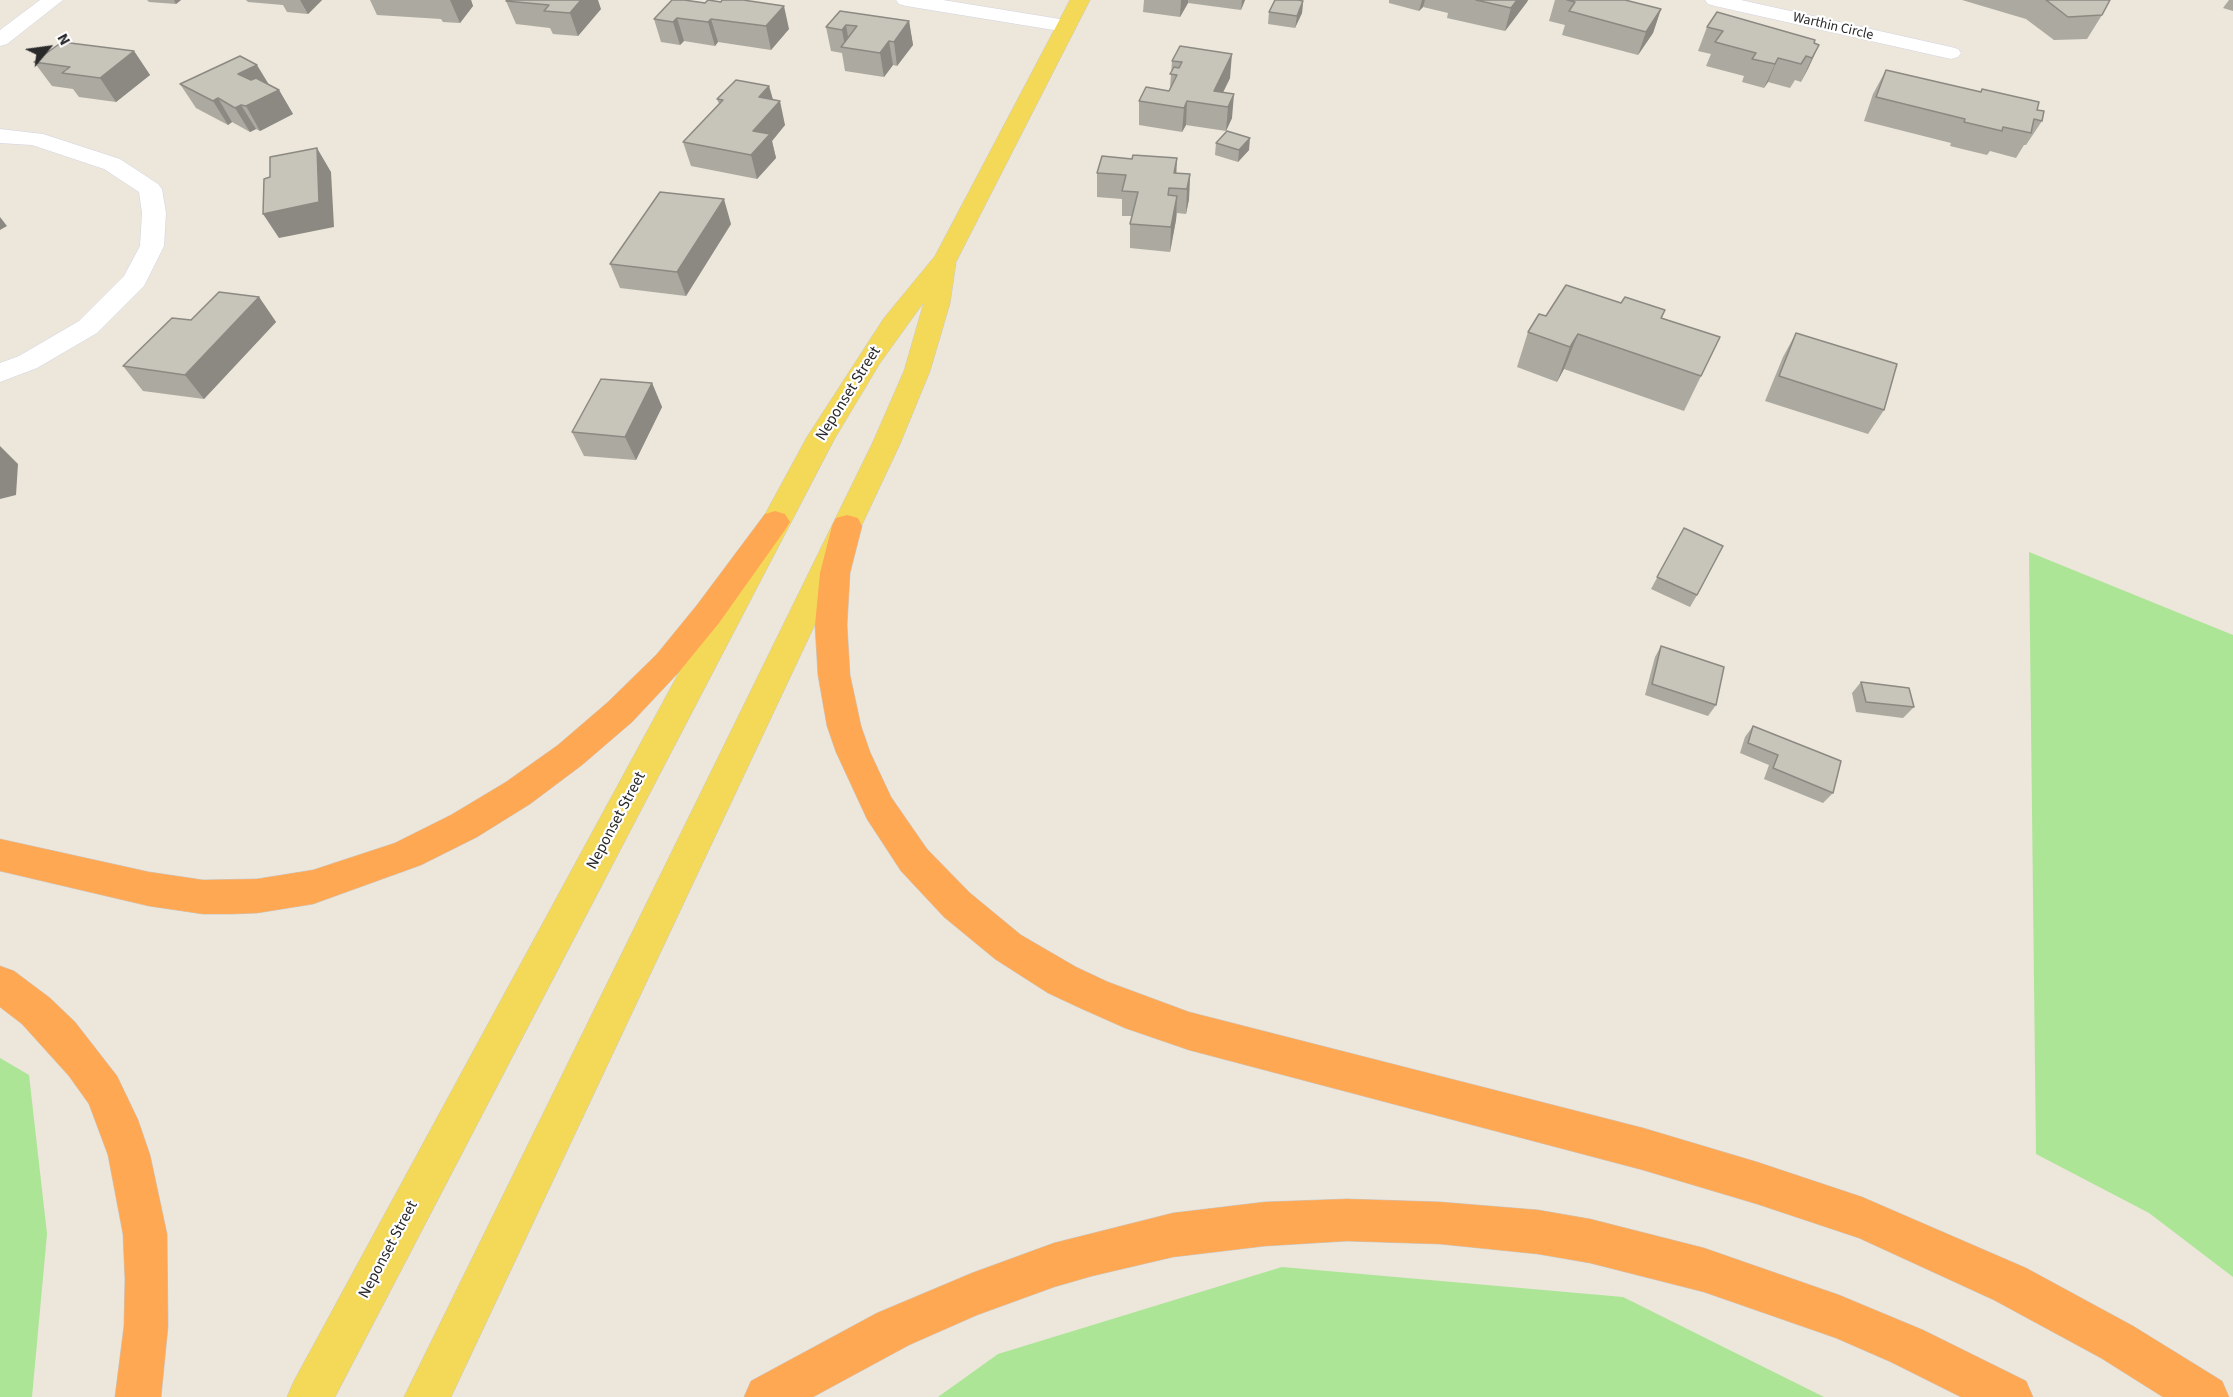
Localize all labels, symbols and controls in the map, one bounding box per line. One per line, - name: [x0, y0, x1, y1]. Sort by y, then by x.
- street label: Warthin Circle: [1791, 10, 1875, 44]
- north arrow: [18, 18, 78, 78]
- text: N: [52, 29, 76, 49]
- street label: Neponset Street: [812, 343, 886, 445]
- street label: Neponset Street: [583, 769, 651, 873]
- street label: Neponset Street: [355, 1198, 423, 1302]

